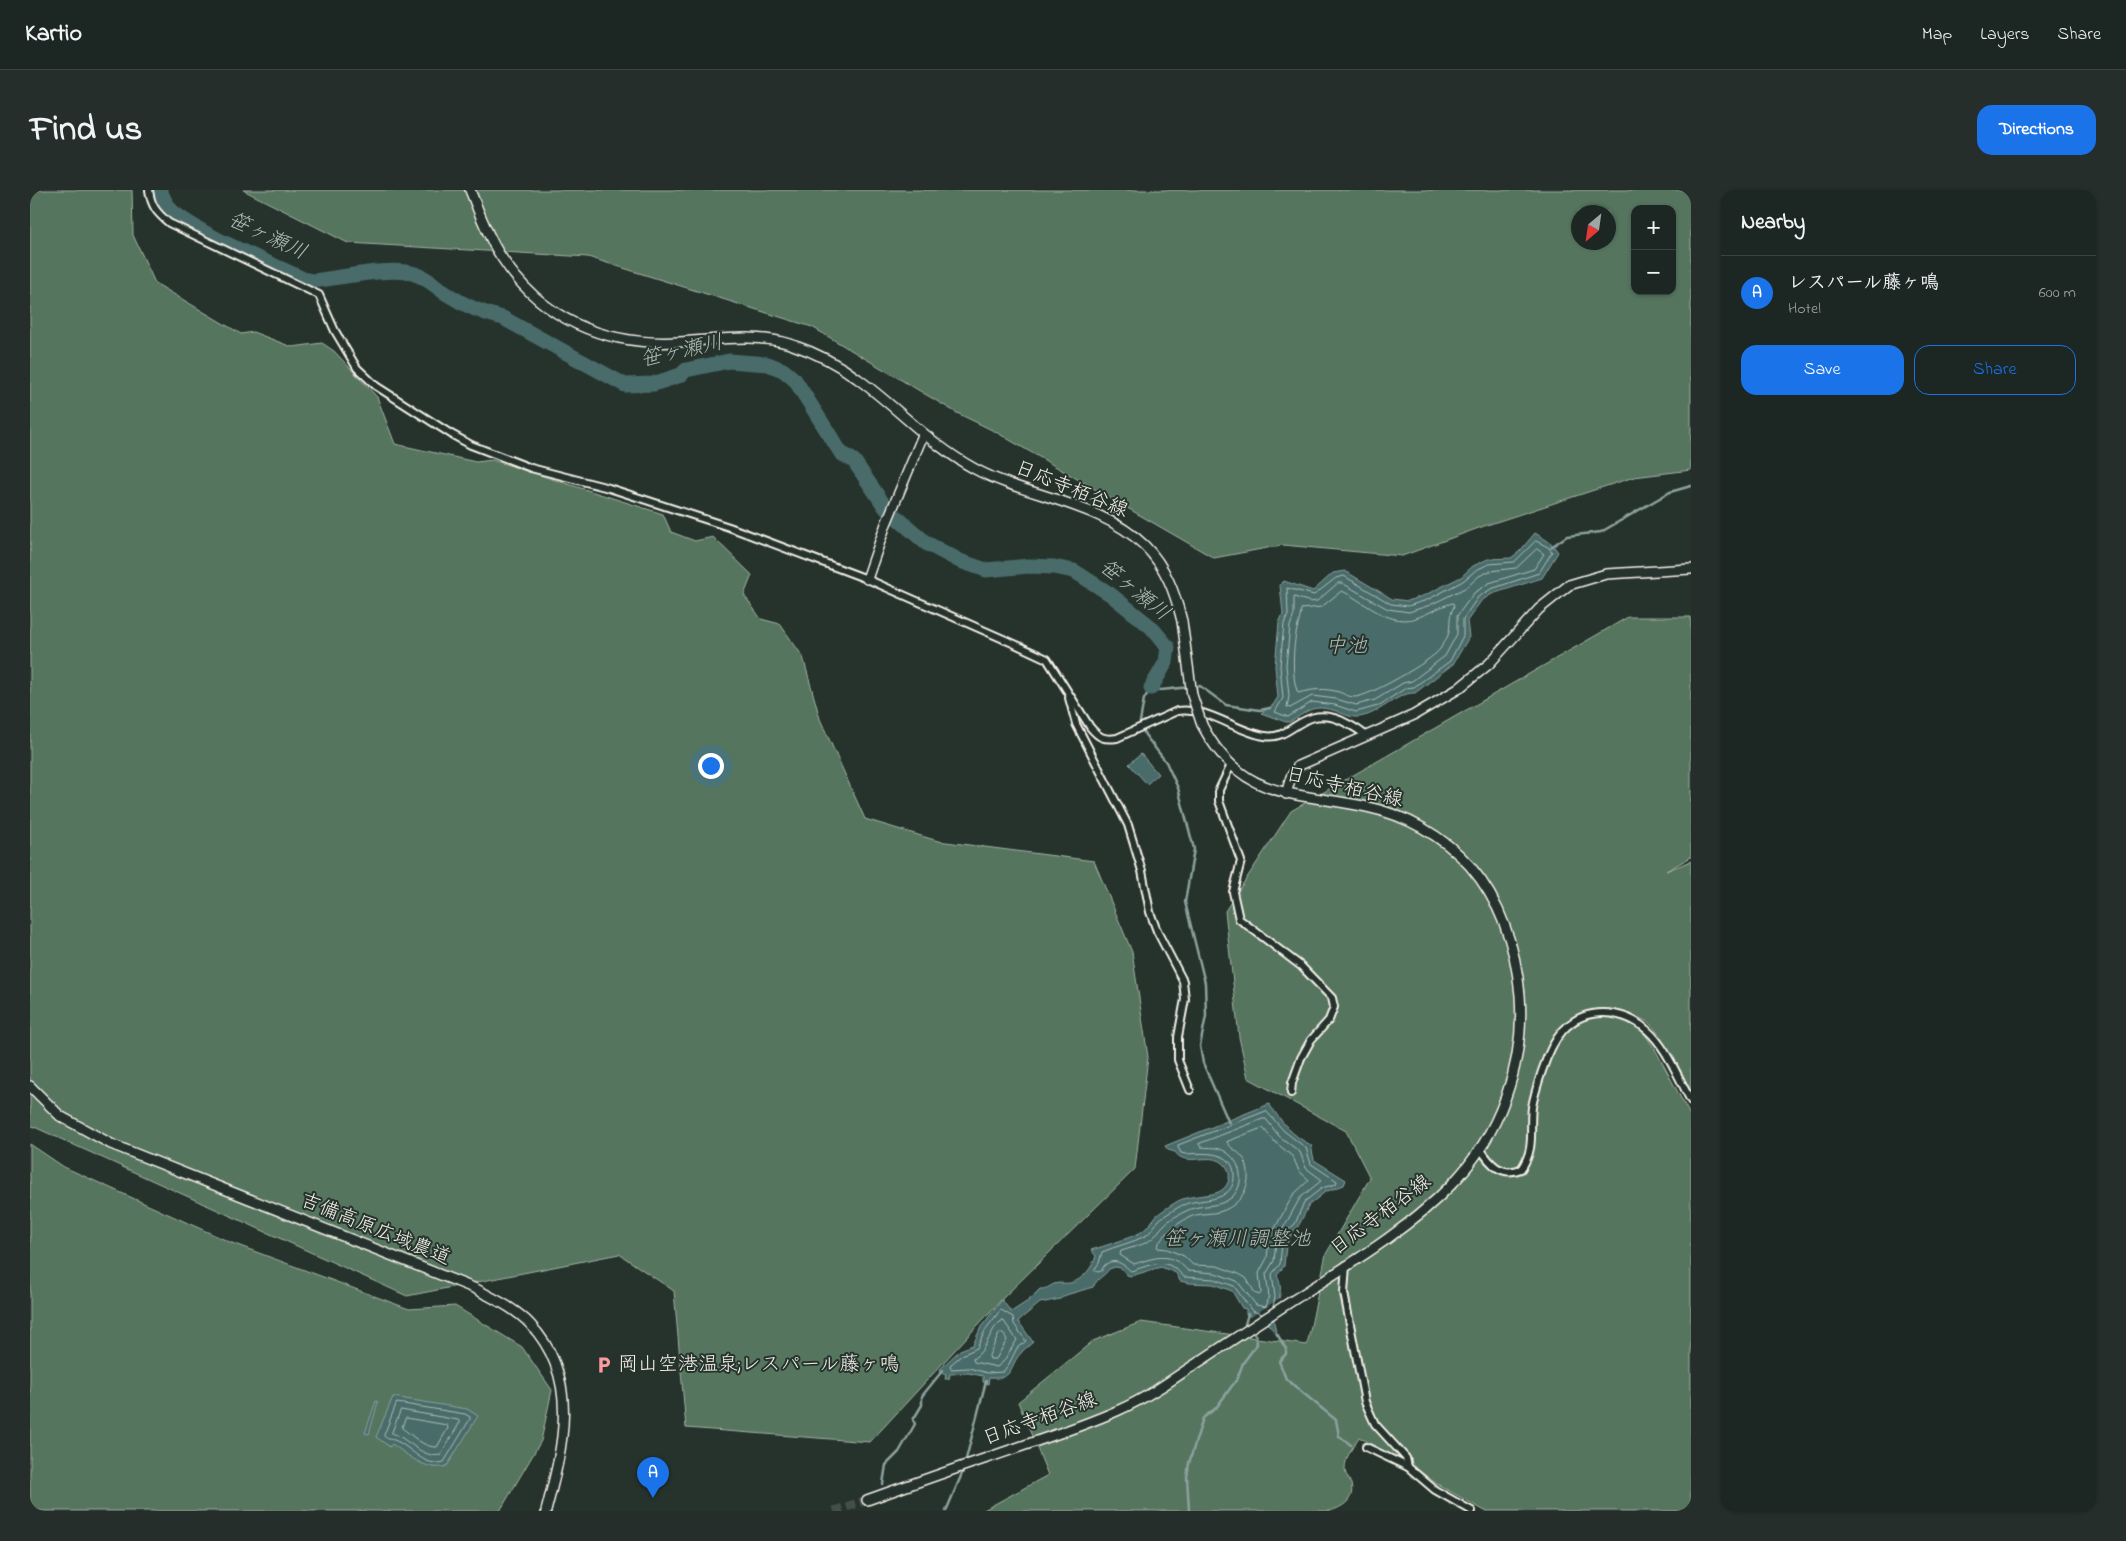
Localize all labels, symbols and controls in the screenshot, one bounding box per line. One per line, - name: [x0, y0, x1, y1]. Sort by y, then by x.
- text: Kartio: [25, 17, 82, 52]
- text: Map: [1922, 22, 1952, 48]
- text: Layers: [1980, 22, 2030, 48]
- text: Share: [2058, 22, 2101, 48]
- text: Find us: [30, 105, 142, 156]
- button: Directions: [1977, 105, 2096, 155]
- north arrow: [1571, 205, 1616, 250]
- map controls: [1631, 205, 1676, 295]
- button: +: [1631, 205, 1676, 250]
- water label: 笹ヶ瀬川: [223, 206, 311, 268]
- text: Nearby: [1741, 208, 1805, 238]
- button: −: [1631, 250, 1676, 295]
- text: レスパール藤ヶ鳴: [1788, 270, 1939, 297]
- text: A: [1752, 281, 1762, 305]
- text: 600 m: [2039, 281, 2076, 305]
- text: Hotel: [1788, 297, 1821, 321]
- water label: 笹ヶ瀬川: [638, 328, 726, 376]
- button: Save: [1741, 345, 1904, 395]
- button: Share: [1914, 345, 2076, 395]
- street label: 日応寺栢谷線: [1010, 454, 1132, 526]
- water label: 笹ヶ瀬川: [1092, 553, 1176, 629]
- water label: 中池: [1325, 632, 1368, 662]
- your location: [698, 753, 724, 779]
- street label: 日応寺栢谷線: [1282, 760, 1406, 816]
- street label: 日応寺栢谷線: [1324, 1168, 1438, 1264]
- street label: 吉備高原広域農道: [295, 1187, 455, 1273]
- water label: 笹ヶ瀬川調整池: [1164, 1225, 1311, 1255]
- place label: 岡山空港温泉;レスパール藤ヶ鳴: [618, 1351, 899, 1380]
- parking icon: 岡山空港温泉;レスパール藤ヶ鳴: [594, 1355, 614, 1375]
- street label: 日応寺栢谷線: [979, 1386, 1101, 1454]
- pin: A: [637, 1457, 669, 1498]

